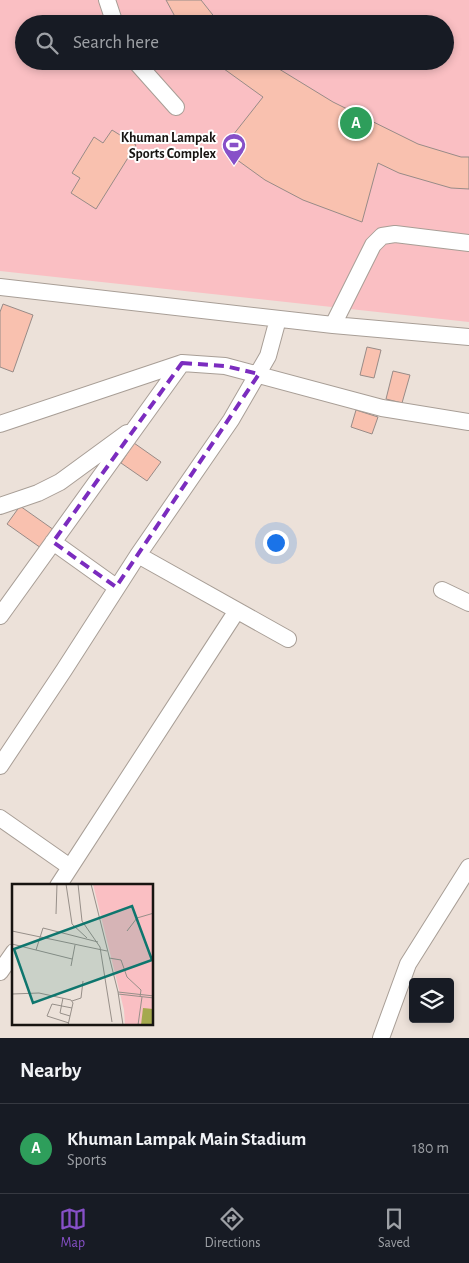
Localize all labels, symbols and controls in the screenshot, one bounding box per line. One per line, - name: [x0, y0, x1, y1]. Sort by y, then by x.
- search box: [15, 15, 454, 70]
- icon: search: [33, 29, 61, 57]
- text: Search here: [73, 33, 159, 52]
- pin: A: [340, 104, 372, 142]
- place label: Khuman Lampak Sports Complex: [121, 131, 217, 161]
- sports icon: Khuman Lampak Sports Complex: [221, 132, 247, 166]
- your location: [263, 530, 289, 556]
- inset map: [12, 884, 154, 1026]
- map controls: [409, 978, 454, 1023]
- button: layers: [409, 978, 454, 1023]
- text: Nearby: [20, 1060, 81, 1081]
- text: Khuman Lampak Main Stadium: [67, 1130, 306, 1149]
- text: A: [31, 1140, 41, 1156]
- text: 180 m: [412, 1140, 449, 1156]
- text: Sports: [67, 1152, 107, 1168]
- tab: Map: [59, 1205, 87, 1252]
- tab: Directions: [205, 1205, 260, 1252]
- tab: Saved: [378, 1205, 410, 1252]

